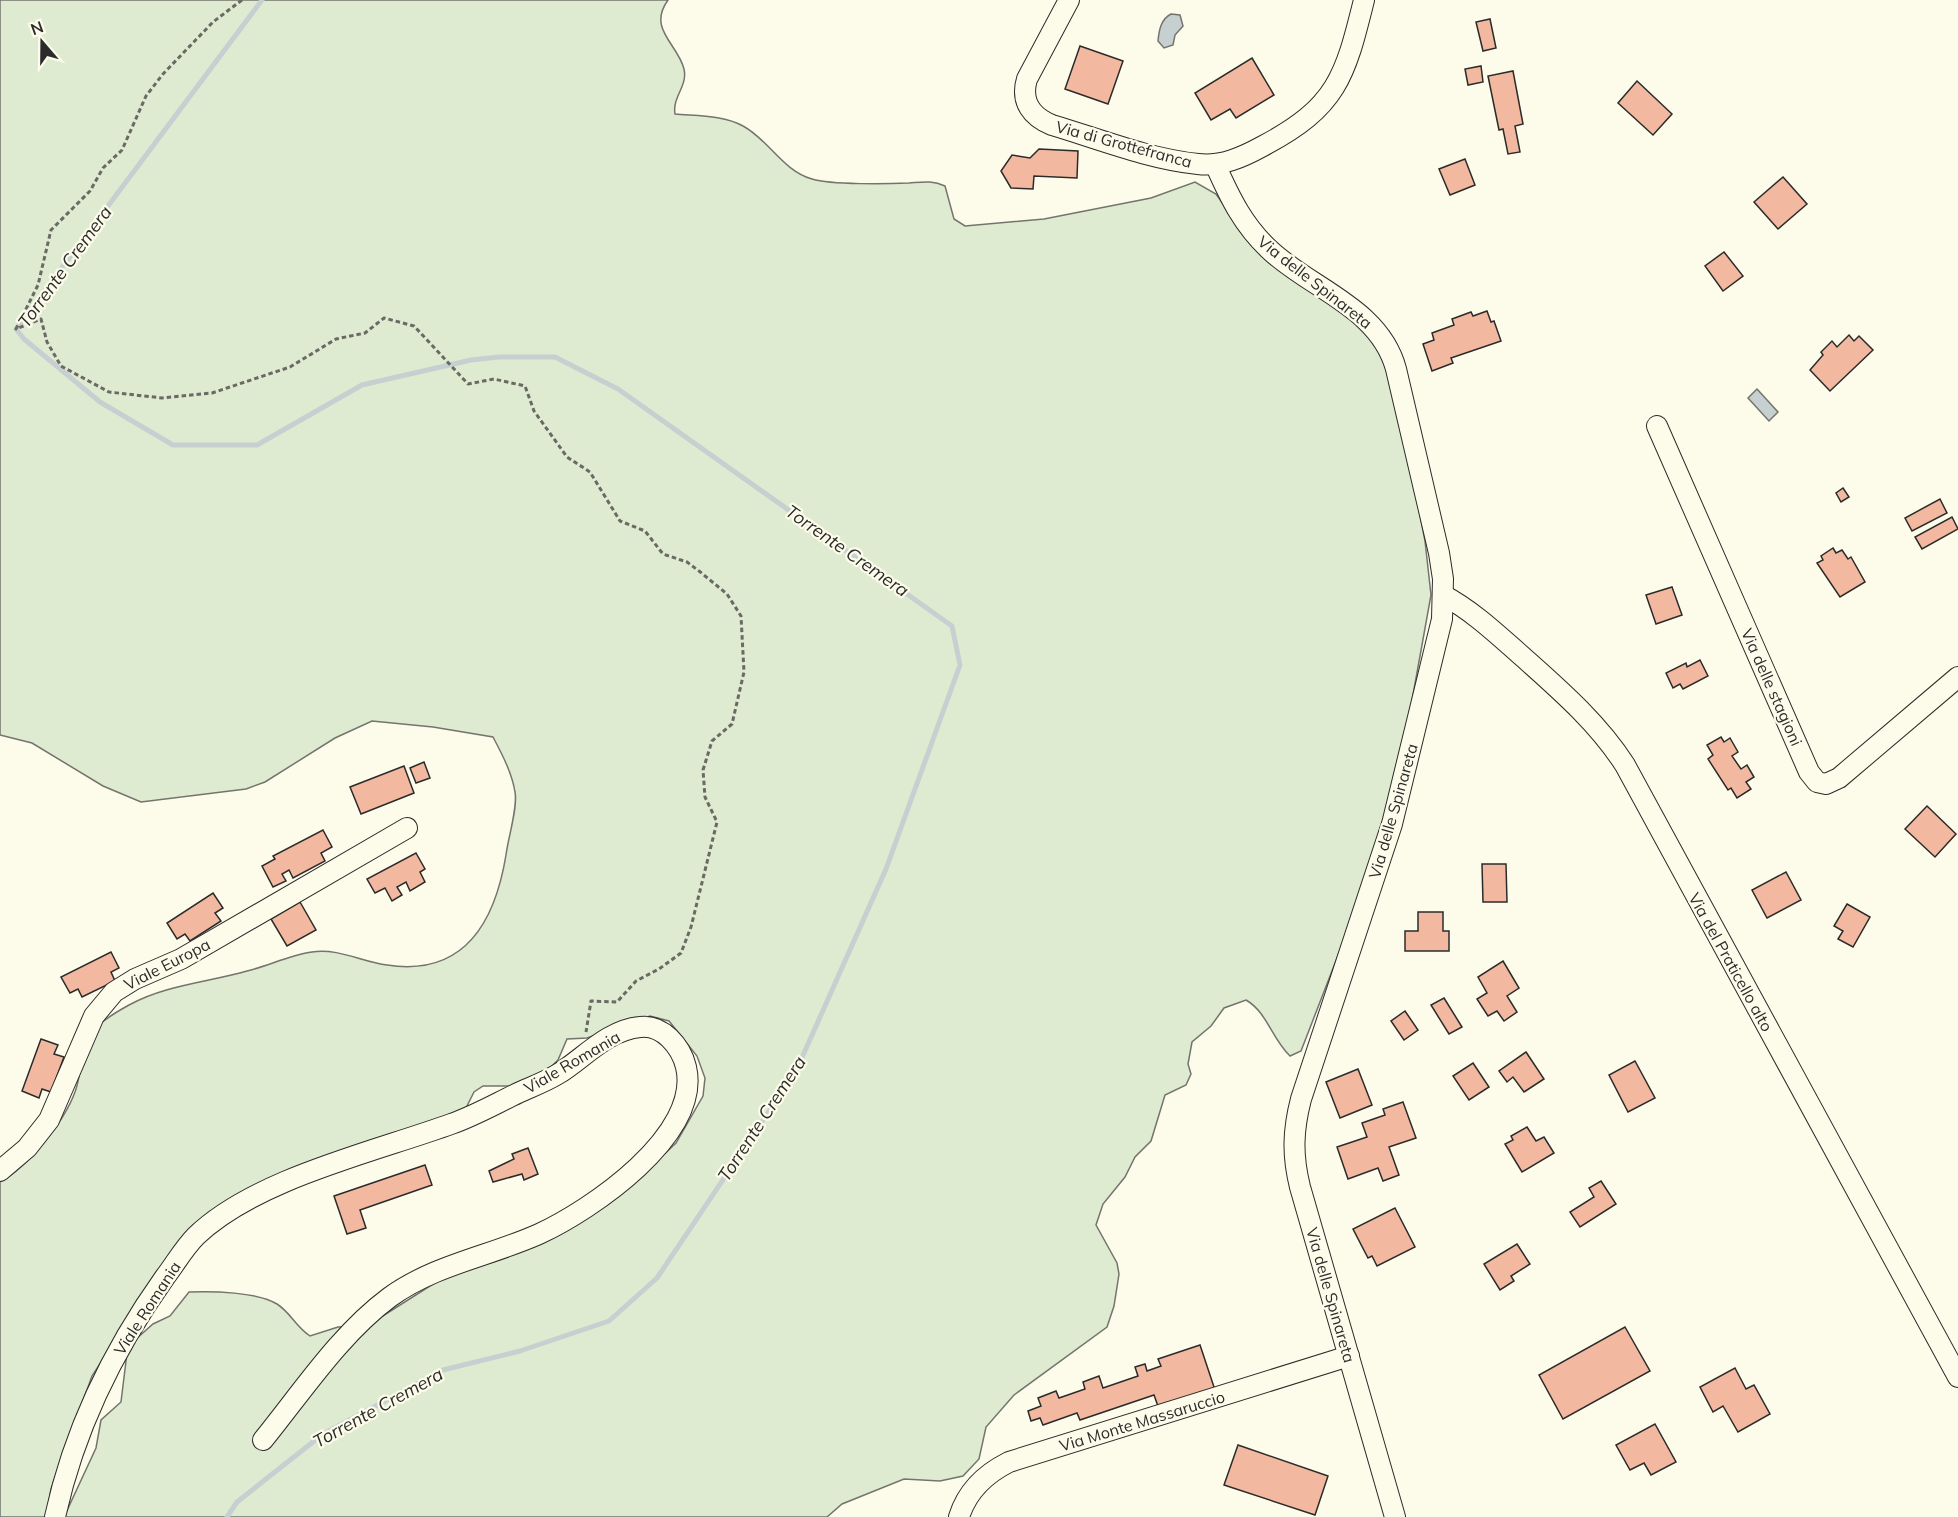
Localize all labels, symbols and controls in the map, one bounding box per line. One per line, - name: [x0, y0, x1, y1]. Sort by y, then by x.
- north arrow: [12, 12, 72, 72]
- text: N: [28, 16, 46, 39]
- street label: Via di Grottefranca: [1054, 116, 1194, 172]
- water label: Torrente Cremera: [13, 201, 117, 332]
- street label: Via delle Spinareta: [1254, 231, 1376, 333]
- water label: Torrente Cremera: [781, 500, 913, 602]
- street label: Via delle stagioni: [1737, 625, 1807, 749]
- street label: Via delle Spinareta: [1364, 741, 1422, 881]
- street label: Via del Praticello alto: [1685, 889, 1777, 1035]
- street label: Viale Europa: [121, 934, 213, 994]
- street label: Viale Romania: [520, 1026, 624, 1098]
- water label: Torrente Cremera: [712, 1051, 811, 1186]
- street label: Via delle Spinareta: [1302, 1225, 1360, 1365]
- street label: Viale Romania: [109, 1257, 185, 1359]
- water label: Torrente Cremera: [309, 1362, 447, 1453]
- street label: Via Monte Massaruccio: [1057, 1386, 1227, 1456]

